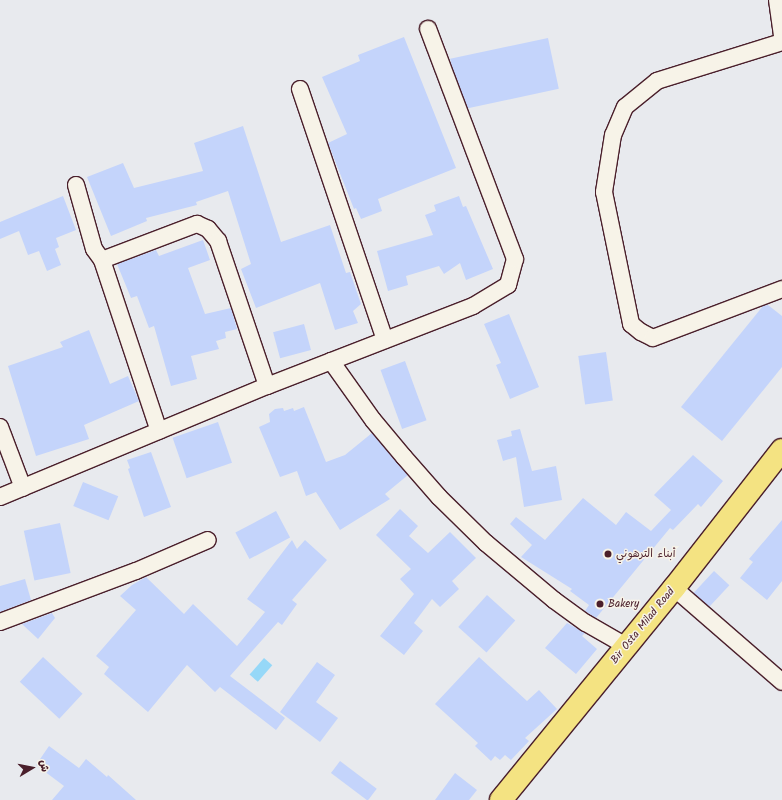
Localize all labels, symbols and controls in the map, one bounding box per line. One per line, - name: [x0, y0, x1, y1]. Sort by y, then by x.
- place label: أبناء الترهوني: [616, 547, 675, 561]
- marker: أبناء الترهوني: [603, 549, 613, 559]
- street label: Bir Osta Milad Road: [608, 585, 678, 667]
- place label: Bakery: [608, 597, 639, 611]
- marker: Bakery: [595, 599, 605, 609]
- north arrow: [12, 748, 52, 788]
- text: ش: [34, 758, 54, 773]

